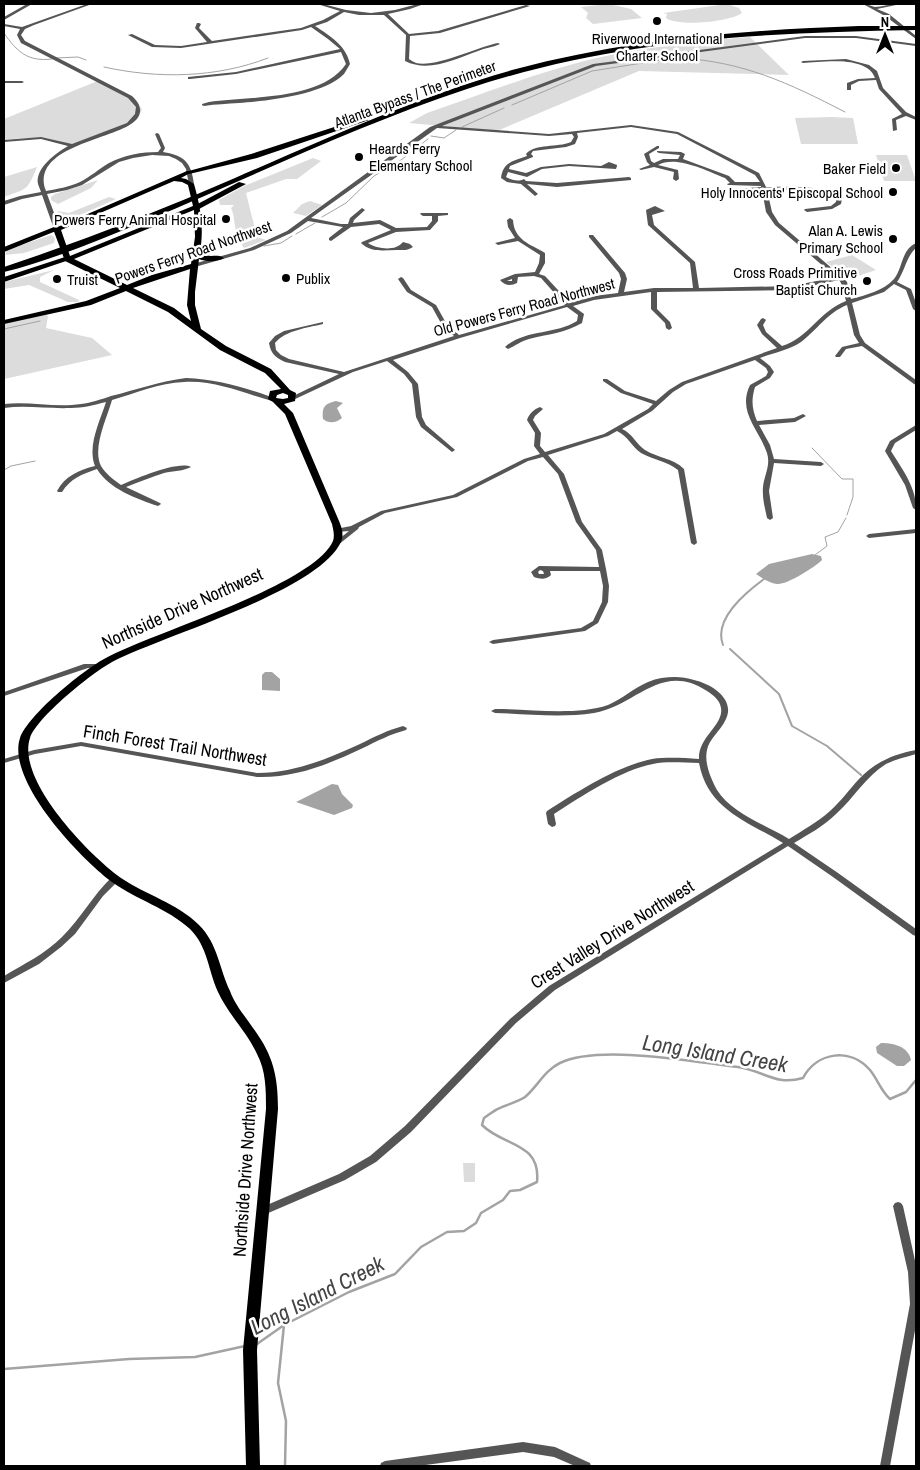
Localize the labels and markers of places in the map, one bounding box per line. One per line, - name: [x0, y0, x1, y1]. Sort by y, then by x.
- marker: Riverwood International Charter School: [651, 15, 663, 27]
- place label: Riverwood International Charter School: [592, 28, 722, 66]
- place label: Heards Ferry Elementary School: [369, 138, 472, 176]
- marker: Heards Ferry Elementary School: [353, 151, 365, 163]
- place label: Baker Field: [823, 158, 886, 179]
- marker: Baker Field: [890, 162, 902, 174]
- place label: Holy Innocents' Episcopal School: [701, 182, 883, 203]
- marker: Holy Innocents' Episcopal School: [887, 186, 899, 198]
- place label: Powers Ferry Animal Hospital: [54, 209, 216, 230]
- marker: Powers Ferry Animal Hospital: [220, 213, 232, 225]
- place label: Alan A. Lewis Primary School: [799, 220, 883, 258]
- marker: Alan A. Lewis Primary School: [887, 233, 899, 245]
- place label: Cross Roads Primitive Baptist Church: [733, 262, 857, 300]
- place label: Publix: [296, 268, 331, 289]
- place label: Truist: [67, 269, 99, 290]
- marker: Publix: [280, 272, 292, 284]
- marker: Truist: [51, 273, 63, 285]
- marker: Cross Roads Primitive Baptist Church: [861, 275, 873, 287]

